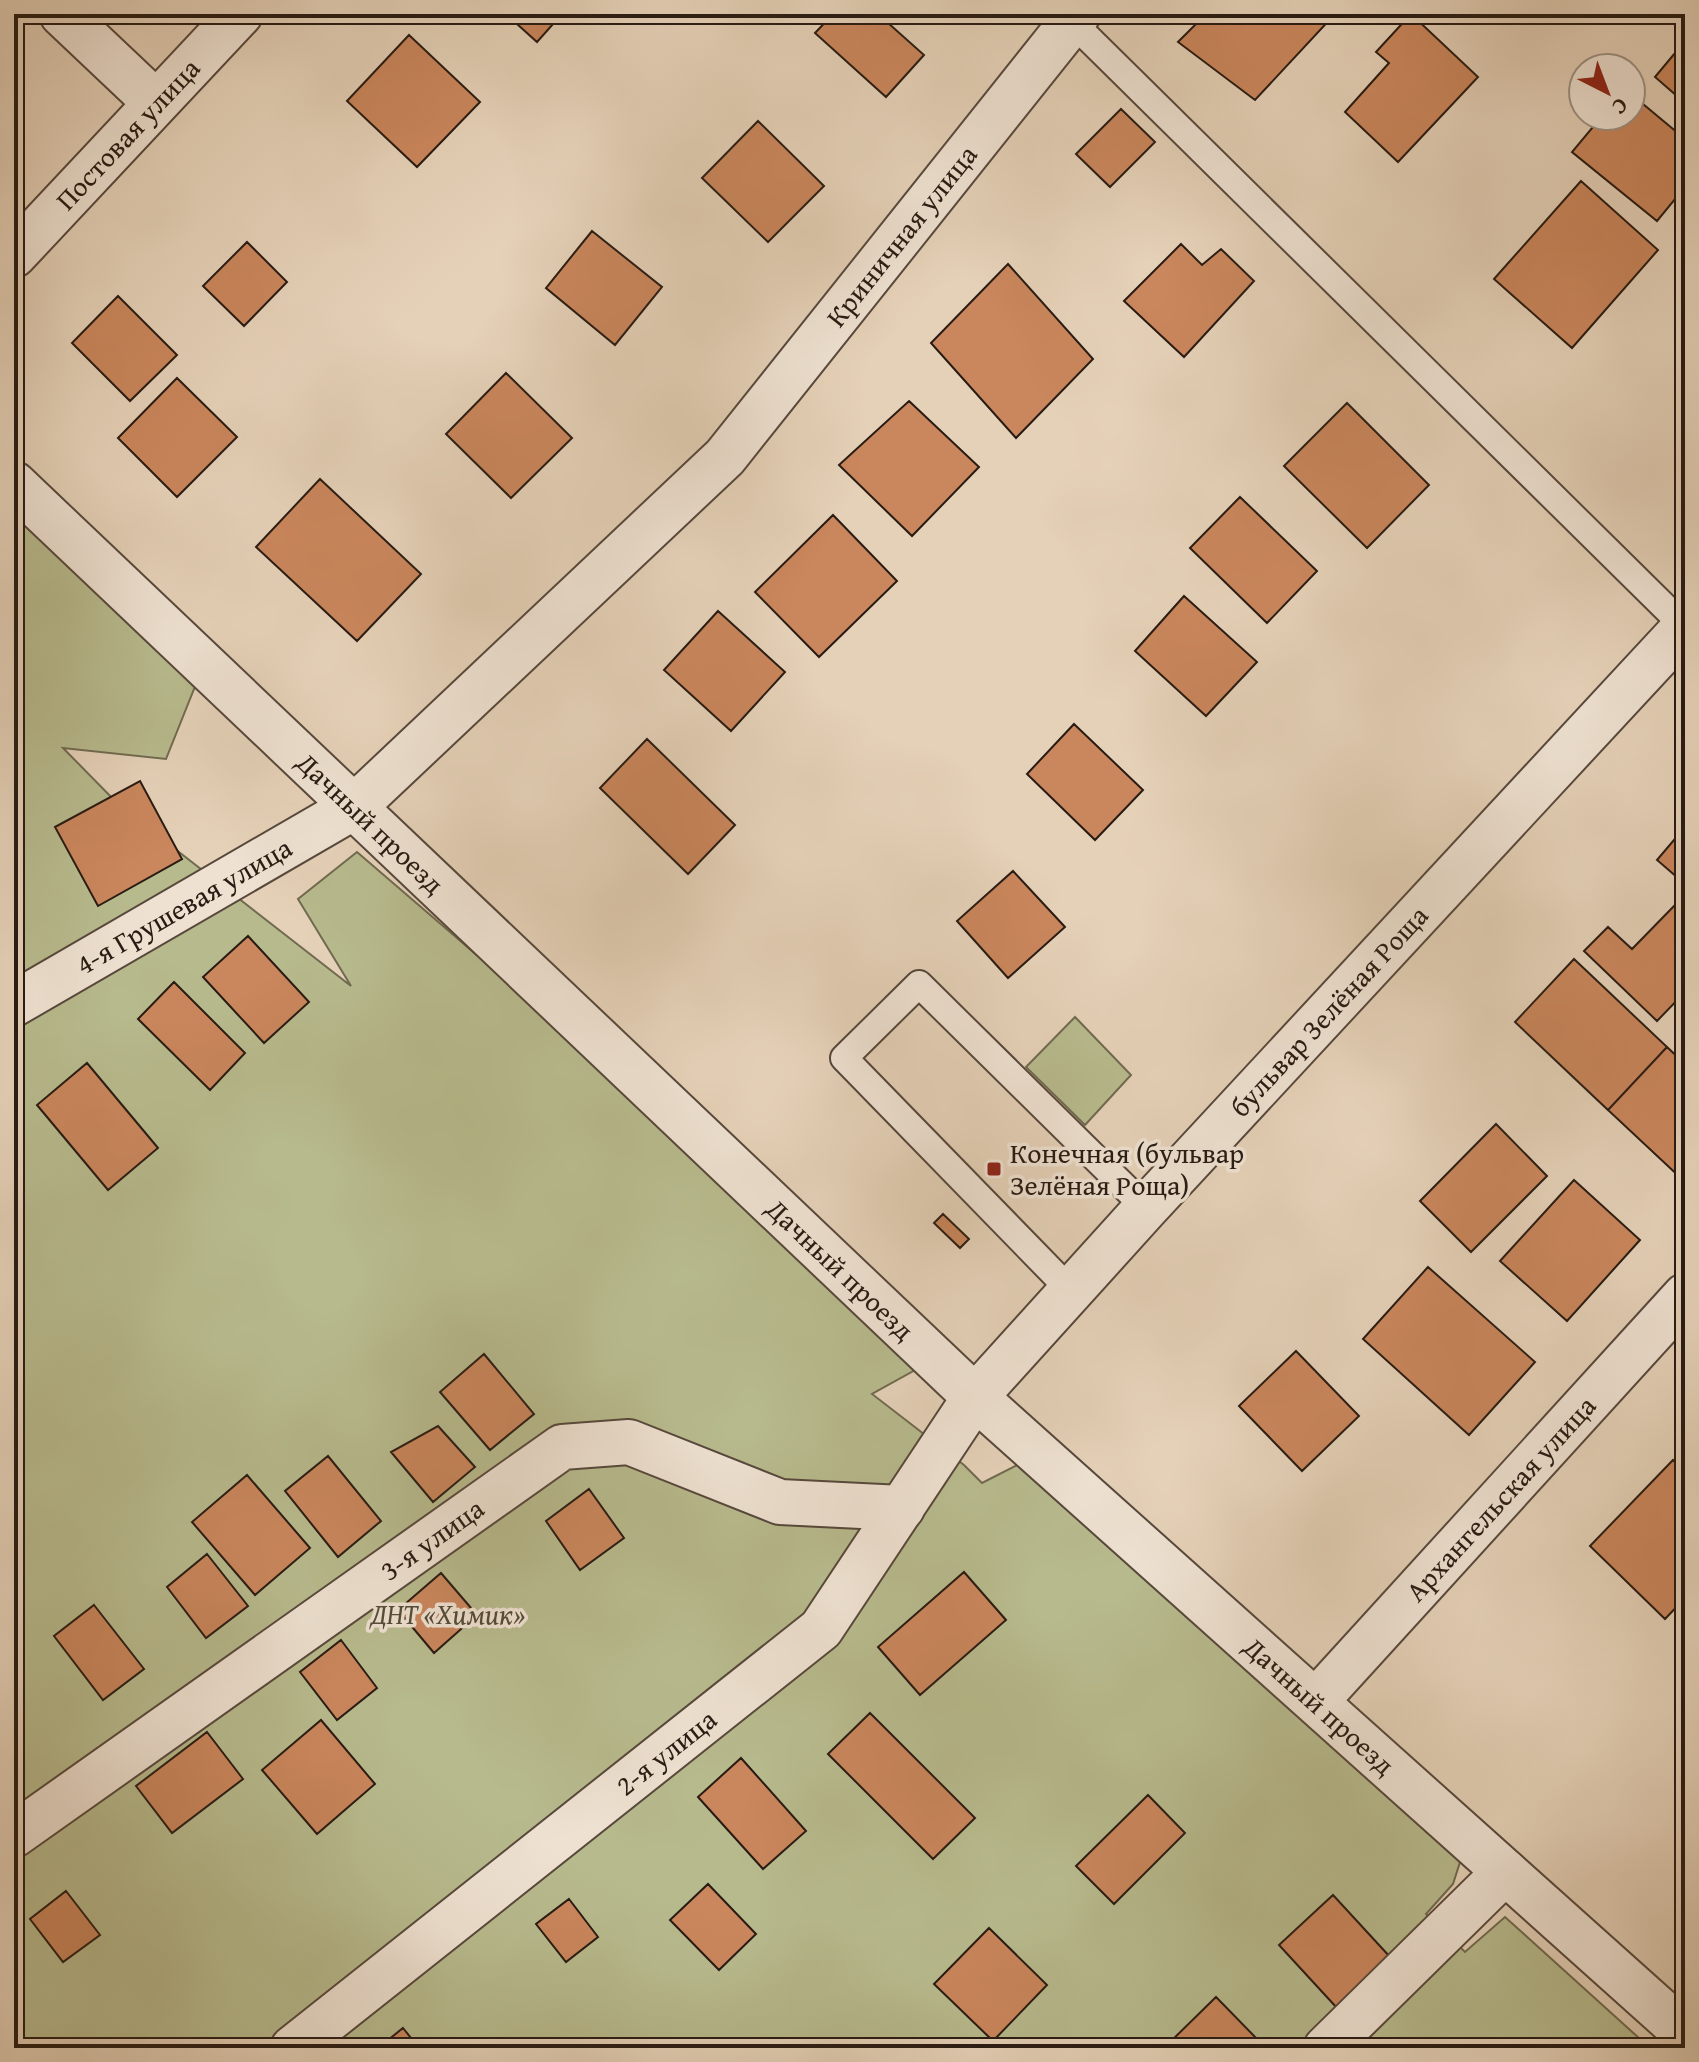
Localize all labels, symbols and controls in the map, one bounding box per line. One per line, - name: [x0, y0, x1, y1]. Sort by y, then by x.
- street label: Постовая улица: [45, 48, 209, 219]
- north arrow: [1567, 52, 1647, 132]
- text: С: [1605, 91, 1636, 123]
- street label: Криничная улица: [816, 135, 987, 335]
- street label: Дачный проезд: [287, 741, 454, 903]
- street label: 4-я Грушевая улица: [68, 826, 300, 984]
- street label: бульвар Зелёная Роща: [1219, 895, 1438, 1126]
- place label: Конечная (бульвар Зелёная Роща): [1010, 1132, 1244, 1205]
- marker: Конечная (бульвар Зелёная Роща): [985, 1160, 1003, 1178]
- street label: Дачный проезд: [757, 1188, 924, 1349]
- street label: Архангельская улица: [1395, 1386, 1605, 1610]
- street label: 3-я улица: [371, 1487, 493, 1590]
- park label: ДНТ «Химик»: [368, 1593, 526, 1634]
- street label: Дачный проезд: [1234, 1626, 1404, 1784]
- street label: 2-я улица: [606, 1698, 725, 1805]

